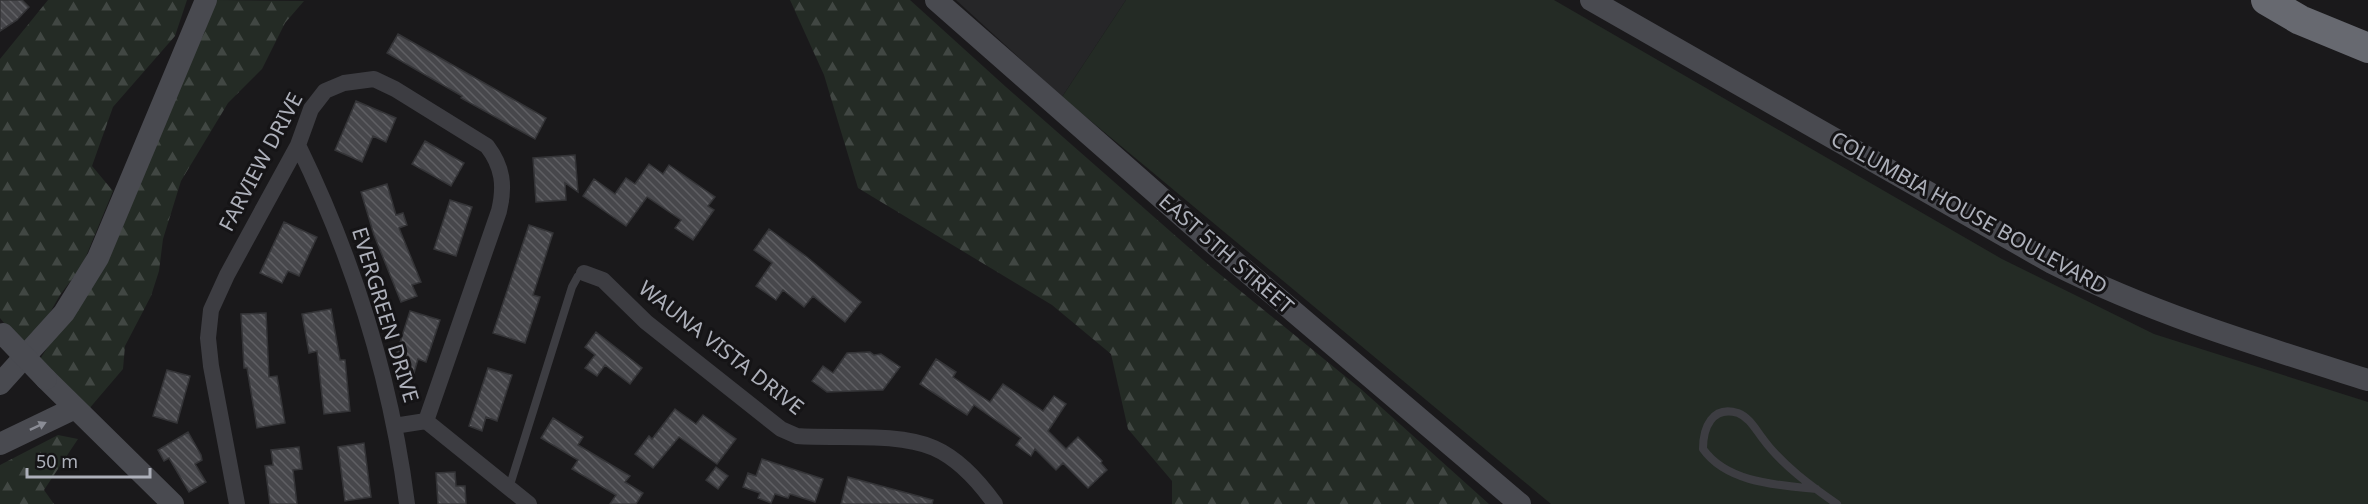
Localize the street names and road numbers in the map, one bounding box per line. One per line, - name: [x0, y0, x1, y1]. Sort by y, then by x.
- street label: FARVIEW DRIVE: [212, 87, 308, 236]
- street label: COLUMBIA HOUSE BOULEVARD: [1826, 124, 2113, 300]
- street label: EAST 5TH STREET: [1153, 187, 1300, 320]
- street label: EVERGREEN DRIVE: [346, 224, 426, 406]
- street label: WAUNA VISTA DRIVE: [633, 274, 810, 421]

